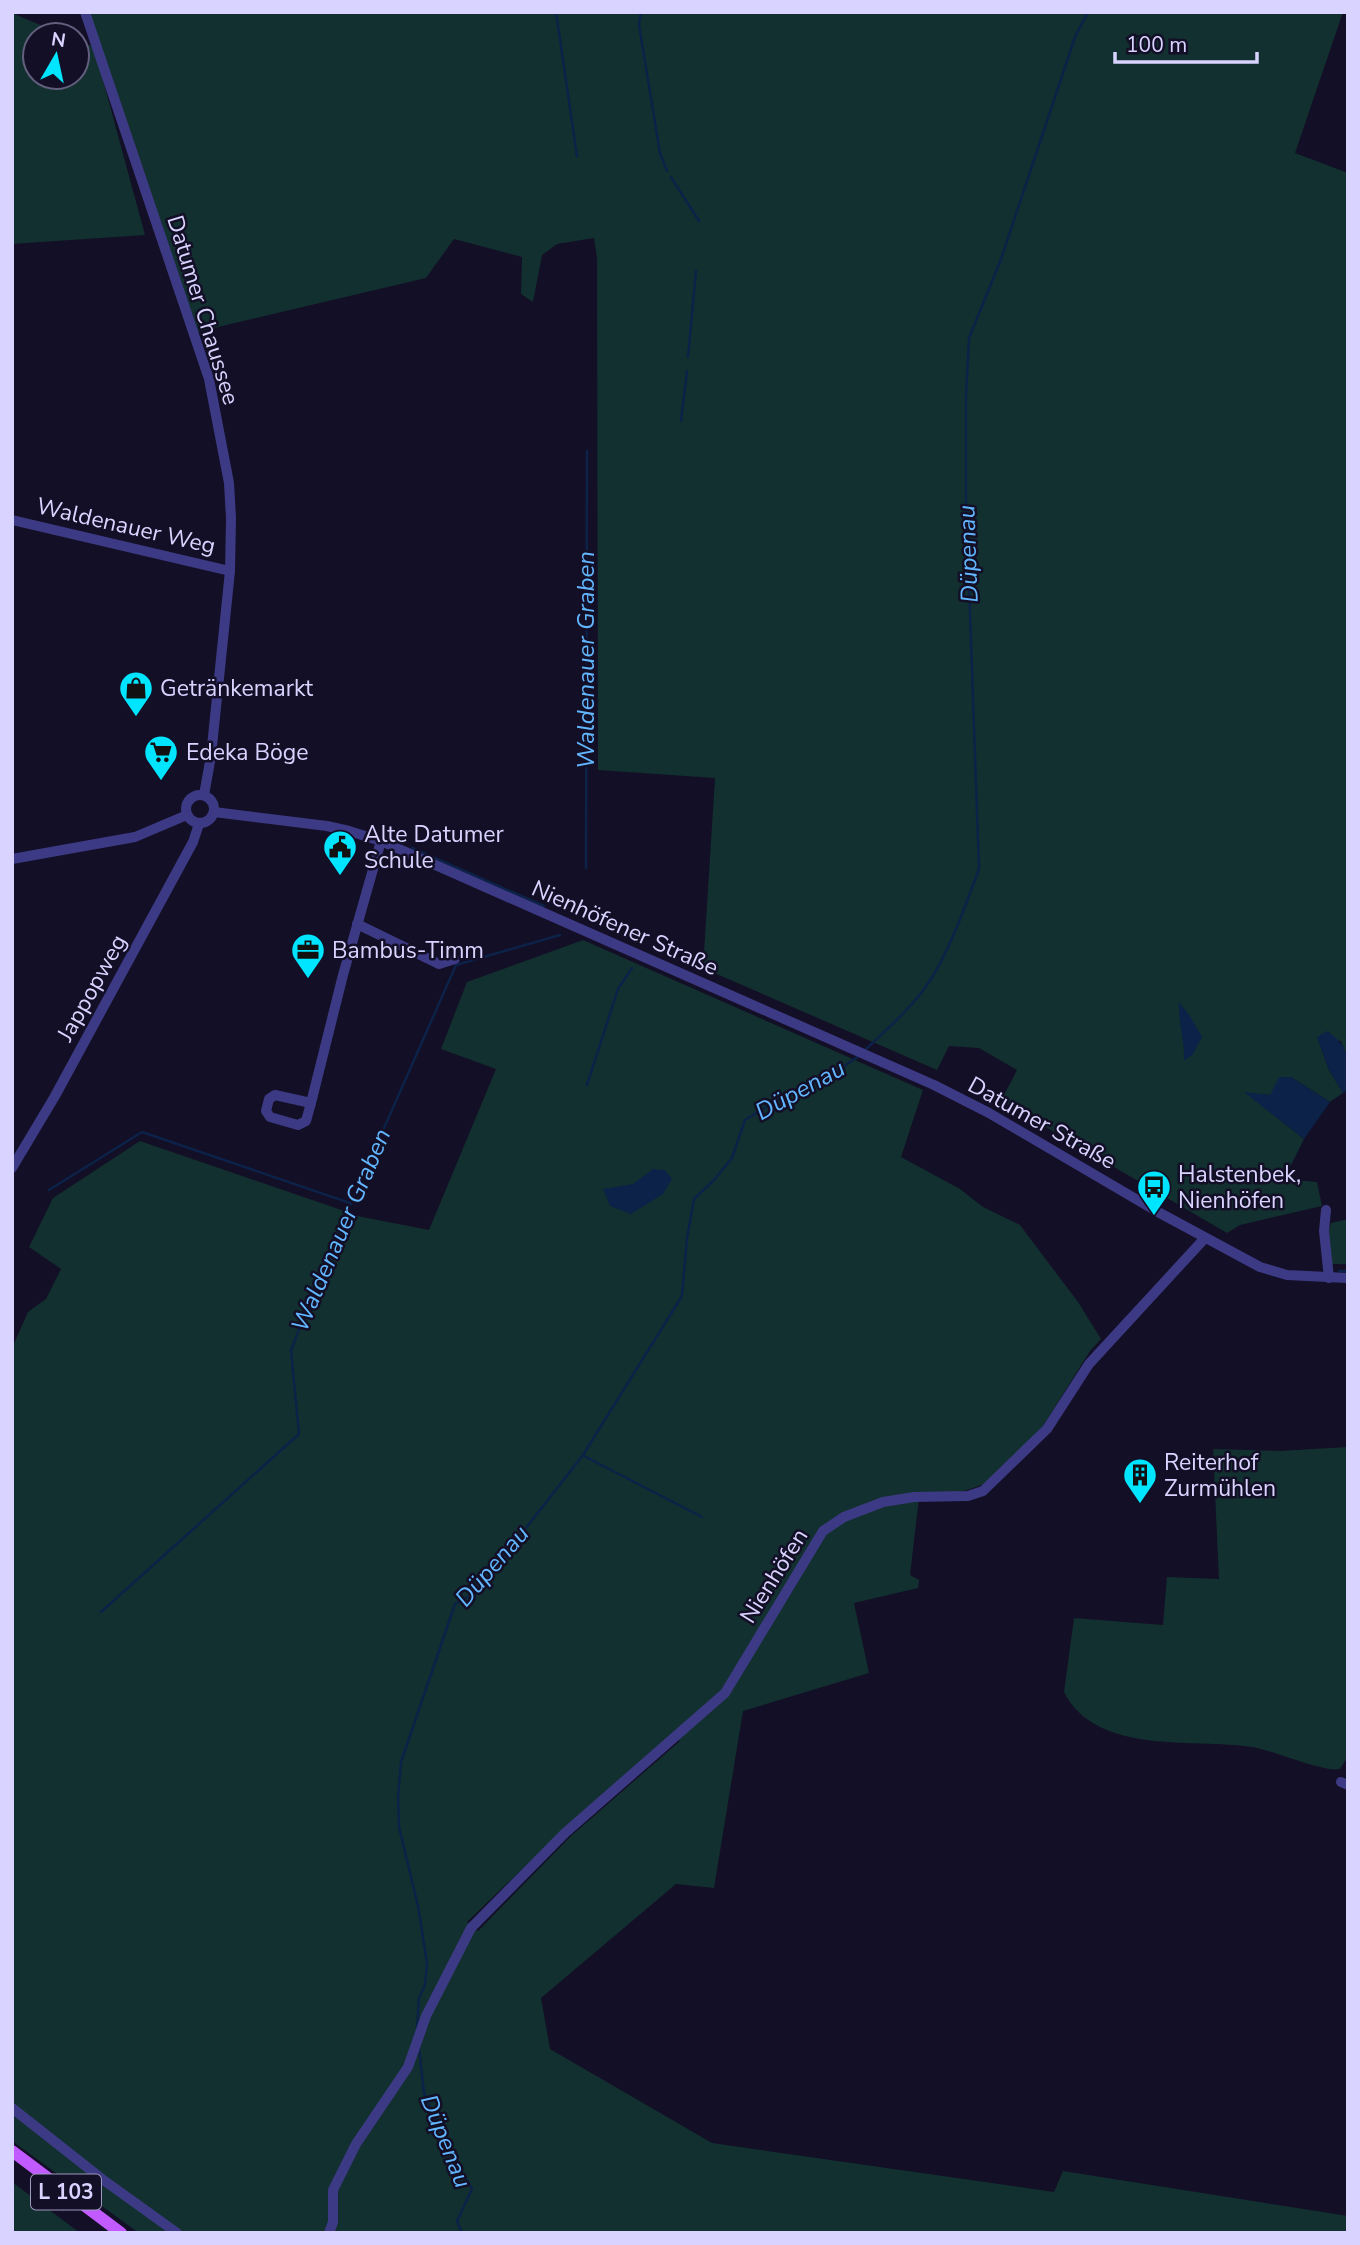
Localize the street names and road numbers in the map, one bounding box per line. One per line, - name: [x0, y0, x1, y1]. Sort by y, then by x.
- street label: Datumer Chaussee: [159, 212, 247, 408]
- street label: Waldenauer Weg: [33, 490, 219, 562]
- street label: Nienhöfener Straße: [527, 873, 723, 983]
- street label: Jappopweg: [50, 929, 134, 1048]
- street label: Datumer Straße: [962, 1069, 1122, 1177]
- street label: Nienhöfen: [733, 1523, 815, 1629]
- road number: L 103: [31, 2174, 101, 2210]

